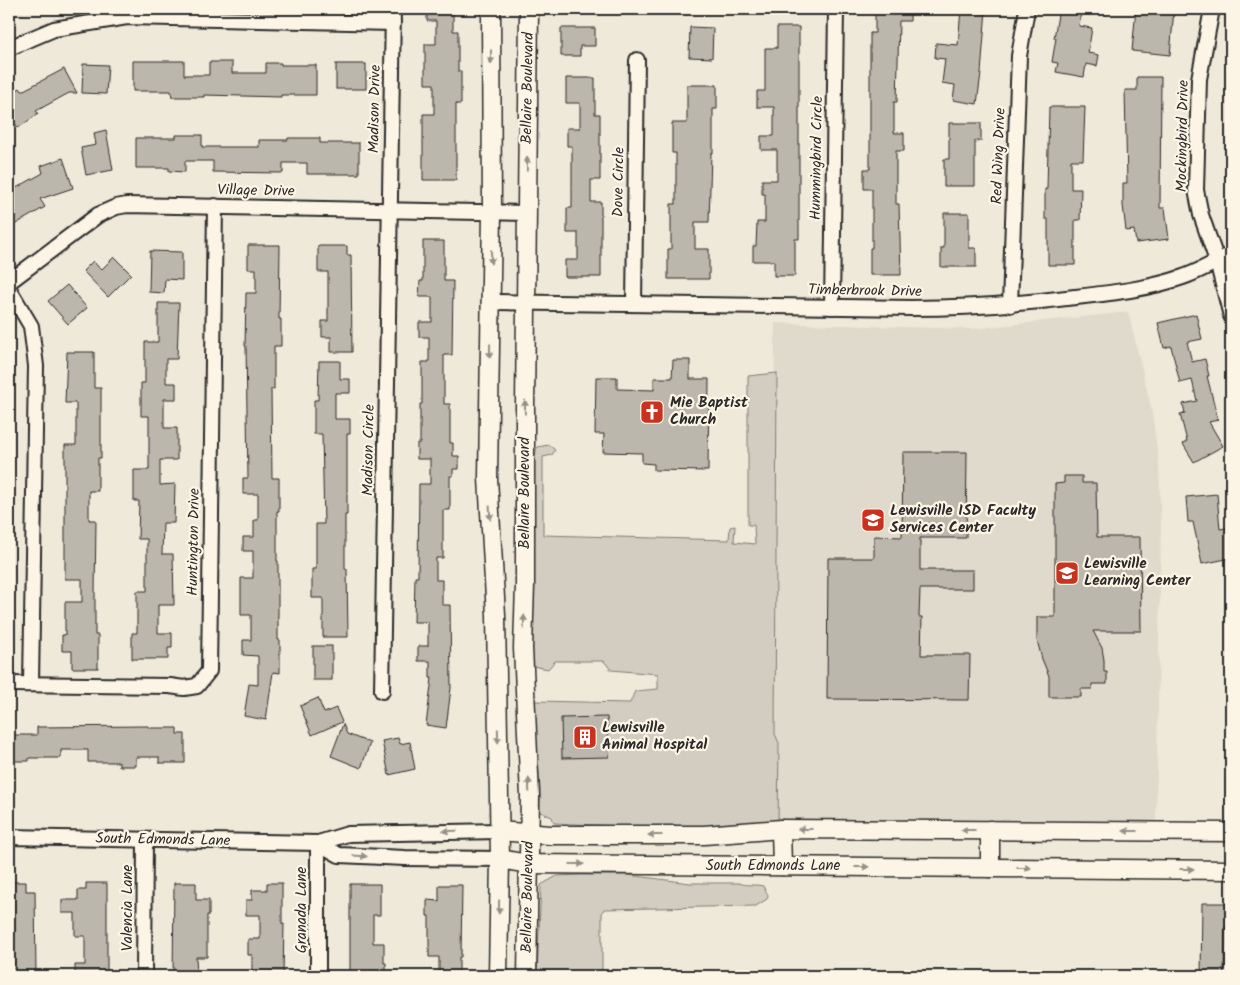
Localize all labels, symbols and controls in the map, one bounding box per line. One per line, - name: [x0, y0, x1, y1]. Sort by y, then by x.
- street label: Bellaire Boulevard: [515, 31, 541, 144]
- one-way arrow: [487, 50, 495, 66]
- street label: Madison Drive: [362, 64, 388, 153]
- street label: Mockingbird Drive: [1170, 79, 1196, 192]
- street label: Hummingbird Circle: [804, 95, 830, 220]
- street label: Red Wing Drive: [985, 107, 1013, 205]
- street label: Dove Circle: [606, 146, 632, 217]
- one-way arrow: [523, 156, 531, 172]
- street label: Village Drive: [217, 178, 295, 204]
- one-way arrow: [487, 249, 495, 265]
- street label: Timberbrook Drive: [808, 278, 922, 304]
- one-way arrow: [486, 343, 494, 359]
- place label: Mie Baptist Church: [670, 391, 748, 432]
- one-way arrow: [521, 399, 529, 415]
- church icon: Mie Baptist Church: [639, 399, 665, 425]
- street label: Madison Circle: [356, 404, 382, 496]
- street label: Bellaire Boulevard: [513, 437, 537, 549]
- street label: Huntington Drive: [181, 488, 207, 596]
- place label: Lewisville ISD Faculty Services Center: [890, 499, 1036, 540]
- one-way arrow: [487, 505, 495, 521]
- school or university icon: Lewisville ISD Faculty Services Center: [860, 507, 886, 533]
- place label: Lewisville Learning Center: [1084, 552, 1191, 593]
- school or university icon: Lewisville Learning Center: [1054, 560, 1080, 586]
- one-way arrow: [520, 614, 528, 630]
- place label: Lewisville Animal Hospital: [602, 716, 707, 757]
- building icon: Lewisville Animal Hospital: [572, 724, 598, 750]
- one-way arrow: [494, 729, 502, 745]
- one-way arrow: [525, 776, 533, 792]
- one-way arrow: [797, 825, 813, 833]
- one-way arrow: [959, 826, 975, 834]
- street label: South Edmonds Lane: [95, 827, 231, 853]
- one-way arrow: [442, 827, 458, 835]
- one-way arrow: [1122, 827, 1138, 835]
- one-way arrow: [647, 831, 663, 839]
- street label: Bellaire Boulevard: [515, 840, 541, 953]
- one-way arrow: [352, 853, 368, 861]
- street label: South Edmonds Lane: [706, 854, 841, 878]
- one-way arrow: [569, 860, 585, 868]
- one-way arrow: [854, 863, 870, 871]
- street label: Valencia Lane: [116, 864, 140, 951]
- one-way arrow: [1017, 864, 1033, 872]
- one-way arrow: [1179, 865, 1195, 873]
- street label: Granada Lane: [290, 866, 314, 953]
- one-way arrow: [495, 900, 503, 916]

